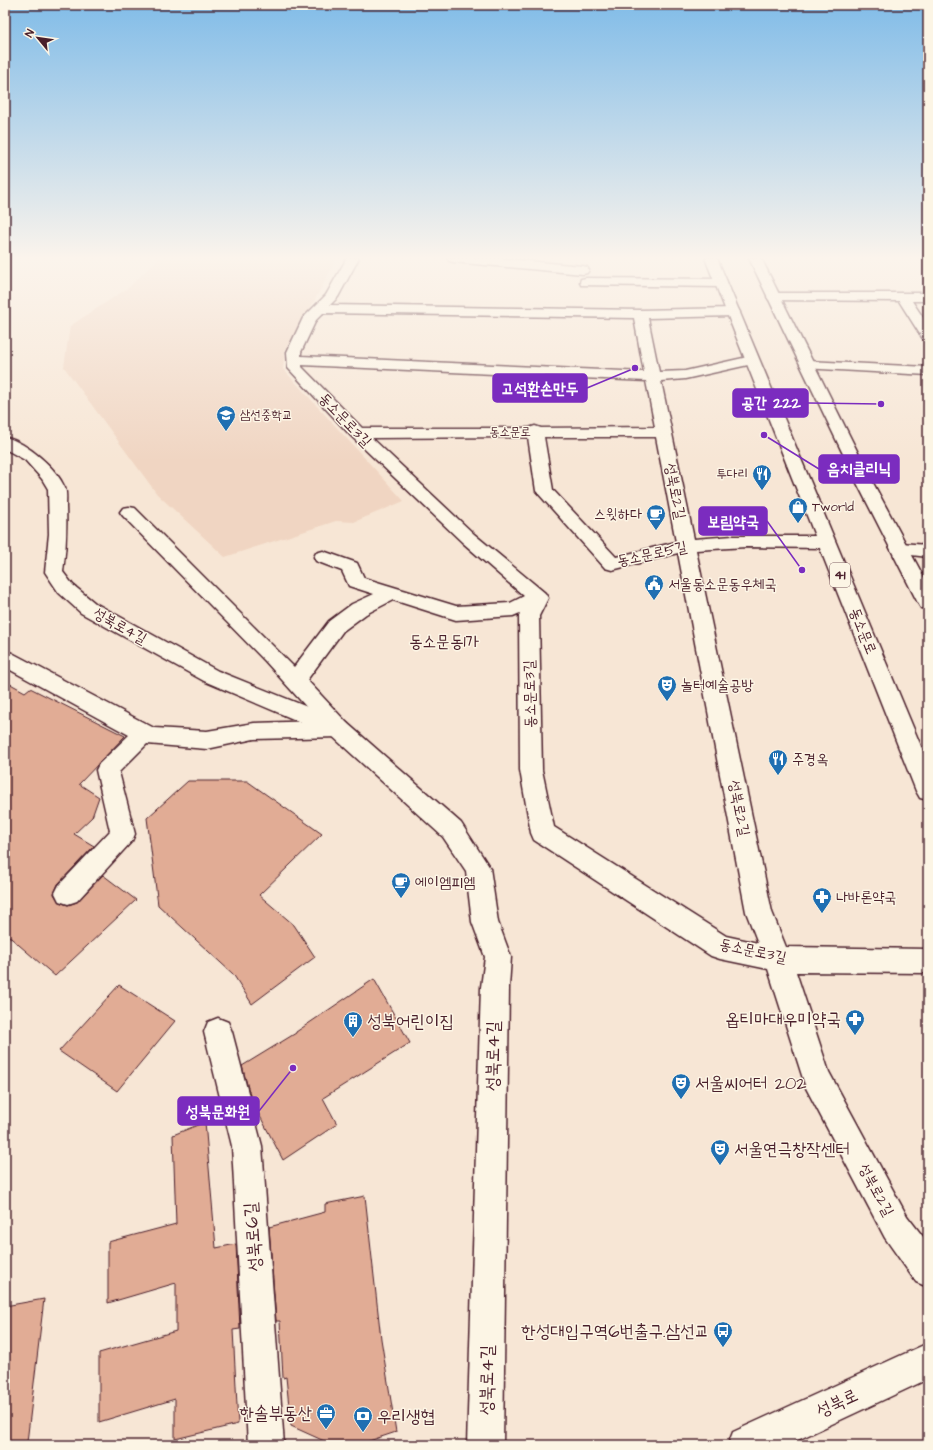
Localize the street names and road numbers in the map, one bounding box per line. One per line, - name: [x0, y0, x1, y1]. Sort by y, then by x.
- street label: 동소문로3길: [314, 388, 376, 452]
- street label: 동소문로: [489, 423, 531, 441]
- street label: 성북로2길: [659, 461, 691, 521]
- street label: 동소문로5길: [615, 536, 689, 572]
- road number: 41: [830, 563, 850, 587]
- street label: 성북로4길: [89, 603, 151, 649]
- street label: 동소문로: [844, 605, 882, 657]
- street label: 동소문로3길: [519, 660, 541, 728]
- street label: 성북로2길: [723, 778, 755, 838]
- street label: 동소문로3길: [718, 934, 788, 968]
- street label: 성북로4길: [480, 1020, 506, 1091]
- street label: 성북로2길: [853, 1160, 899, 1220]
- street label: 성북로6길: [238, 1201, 268, 1272]
- street label: 성북로4길: [474, 1344, 500, 1415]
- street label: 성북로: [812, 1382, 862, 1424]

